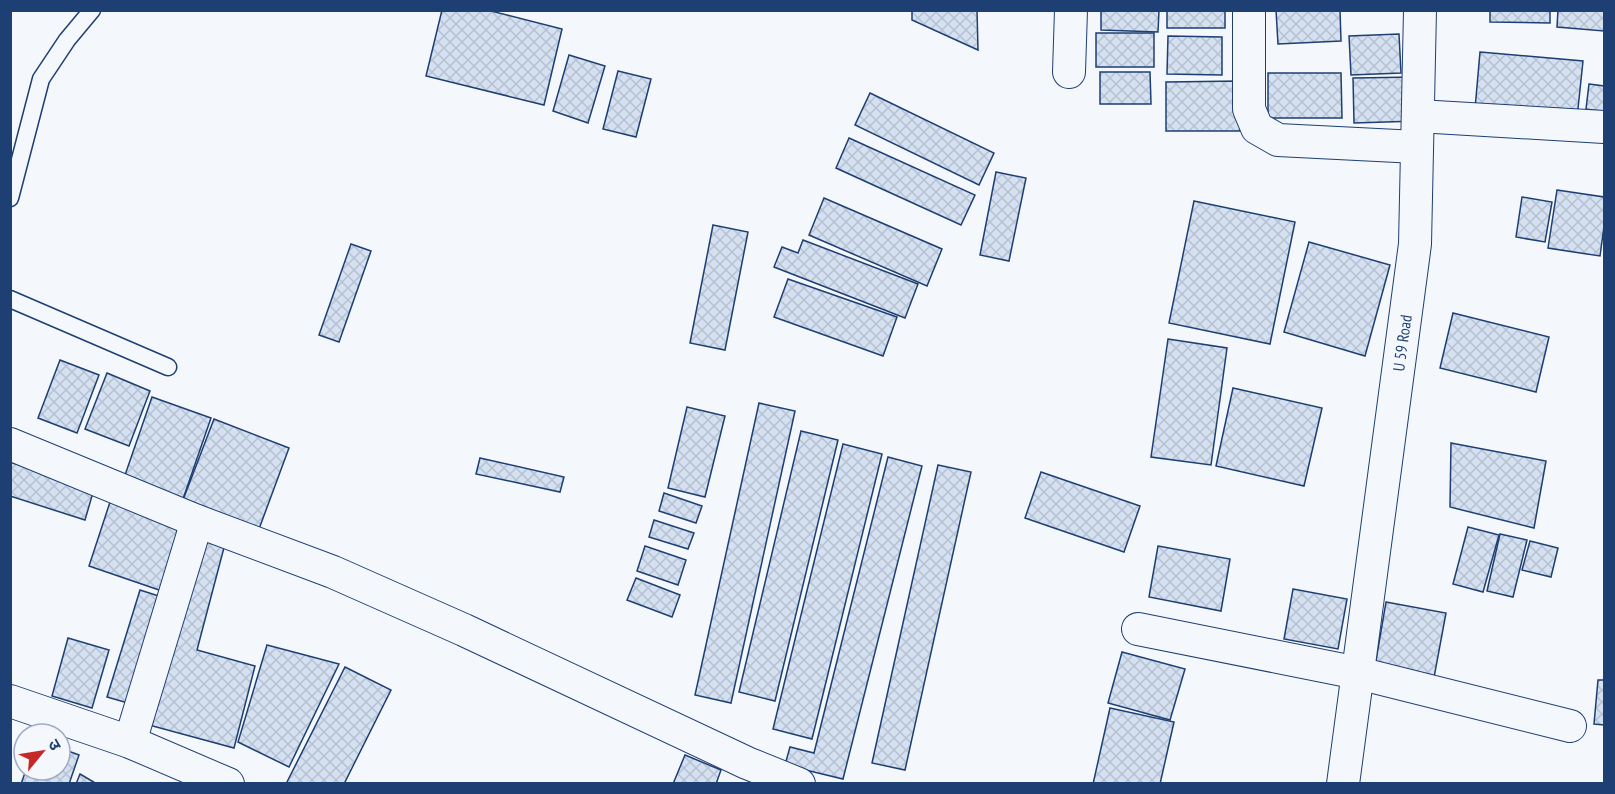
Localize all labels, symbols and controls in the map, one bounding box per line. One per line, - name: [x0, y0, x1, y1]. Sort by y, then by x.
- street label: U 59 Road: [1388, 313, 1416, 373]
- north arrow: [12, 722, 72, 782]
- text: उ: [44, 735, 66, 754]

